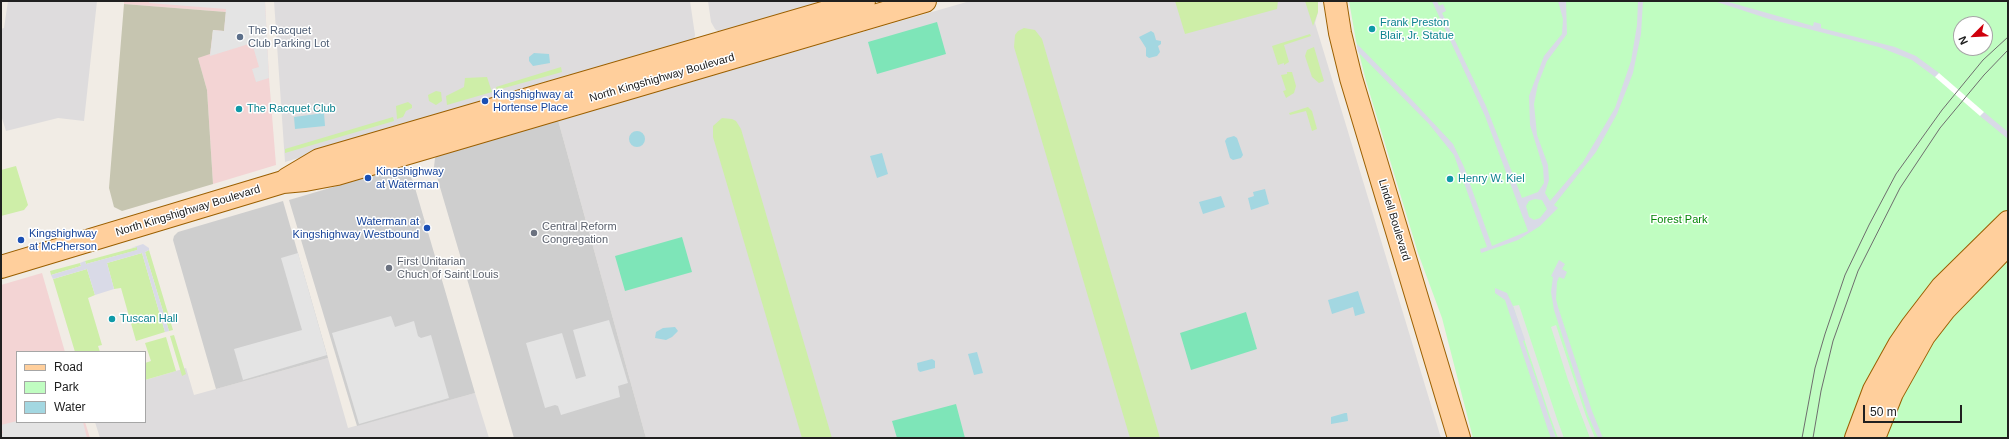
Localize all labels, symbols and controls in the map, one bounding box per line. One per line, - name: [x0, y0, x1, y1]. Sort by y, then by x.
- place label: Frank Preston Blair, Jr. Statue: [1380, 16, 1454, 42]
- north arrow: [1953, 16, 1993, 56]
- place label: The Racquet Club Parking Lot: [248, 24, 329, 50]
- marker: Frank Preston Blair, Jr. Statue: [1367, 24, 1377, 34]
- marker: The Racquet Club Parking Lot: [235, 32, 245, 42]
- text: N: [1956, 34, 1970, 47]
- street label: North Kingshighway Boulevard: [588, 51, 736, 105]
- place label: Kingshighway at Hortense Place: [493, 88, 573, 114]
- marker: Kingshighway at Hortense Place: [480, 96, 490, 106]
- place label: The Racquet Club: [247, 102, 336, 116]
- marker: The Racquet Club: [234, 104, 244, 114]
- place label: Kingshighway at Waterman: [376, 165, 444, 191]
- place label: Henry W. Kiel: [1458, 172, 1525, 186]
- marker: Kingshighway at Waterman: [363, 173, 373, 183]
- marker: Henry W. Kiel: [1445, 174, 1455, 184]
- street label: Lindell Boulevard: [1375, 178, 1413, 262]
- street label: North Kingshighway Boulevard: [114, 183, 262, 239]
- park label: Forest Park: [1651, 213, 1707, 227]
- place label: Waterman at Kingshighway Westbound: [293, 215, 419, 241]
- place label: Central Reform Congregation: [542, 220, 617, 246]
- marker: Waterman at Kingshighway Westbound: [422, 223, 432, 233]
- place label: Kingshighway at McPherson: [29, 227, 97, 253]
- marker: Central Reform Congregation: [529, 228, 539, 238]
- marker: Kingshighway at McPherson: [16, 235, 26, 245]
- place label: First Unitarian Chuch of Saint Louis: [397, 255, 499, 281]
- marker: First Unitarian Chuch of Saint Louis: [384, 263, 394, 273]
- place label: Tuscan Hall: [120, 312, 178, 326]
- marker: Tuscan Hall: [107, 314, 117, 324]
- legend: [16, 351, 146, 423]
- text: Road: [54, 360, 83, 374]
- text: Park: [54, 380, 79, 394]
- scale bar: [1865, 397, 1964, 423]
- text: Water: [54, 400, 86, 414]
- text: 50 m: [1870, 405, 1897, 419]

